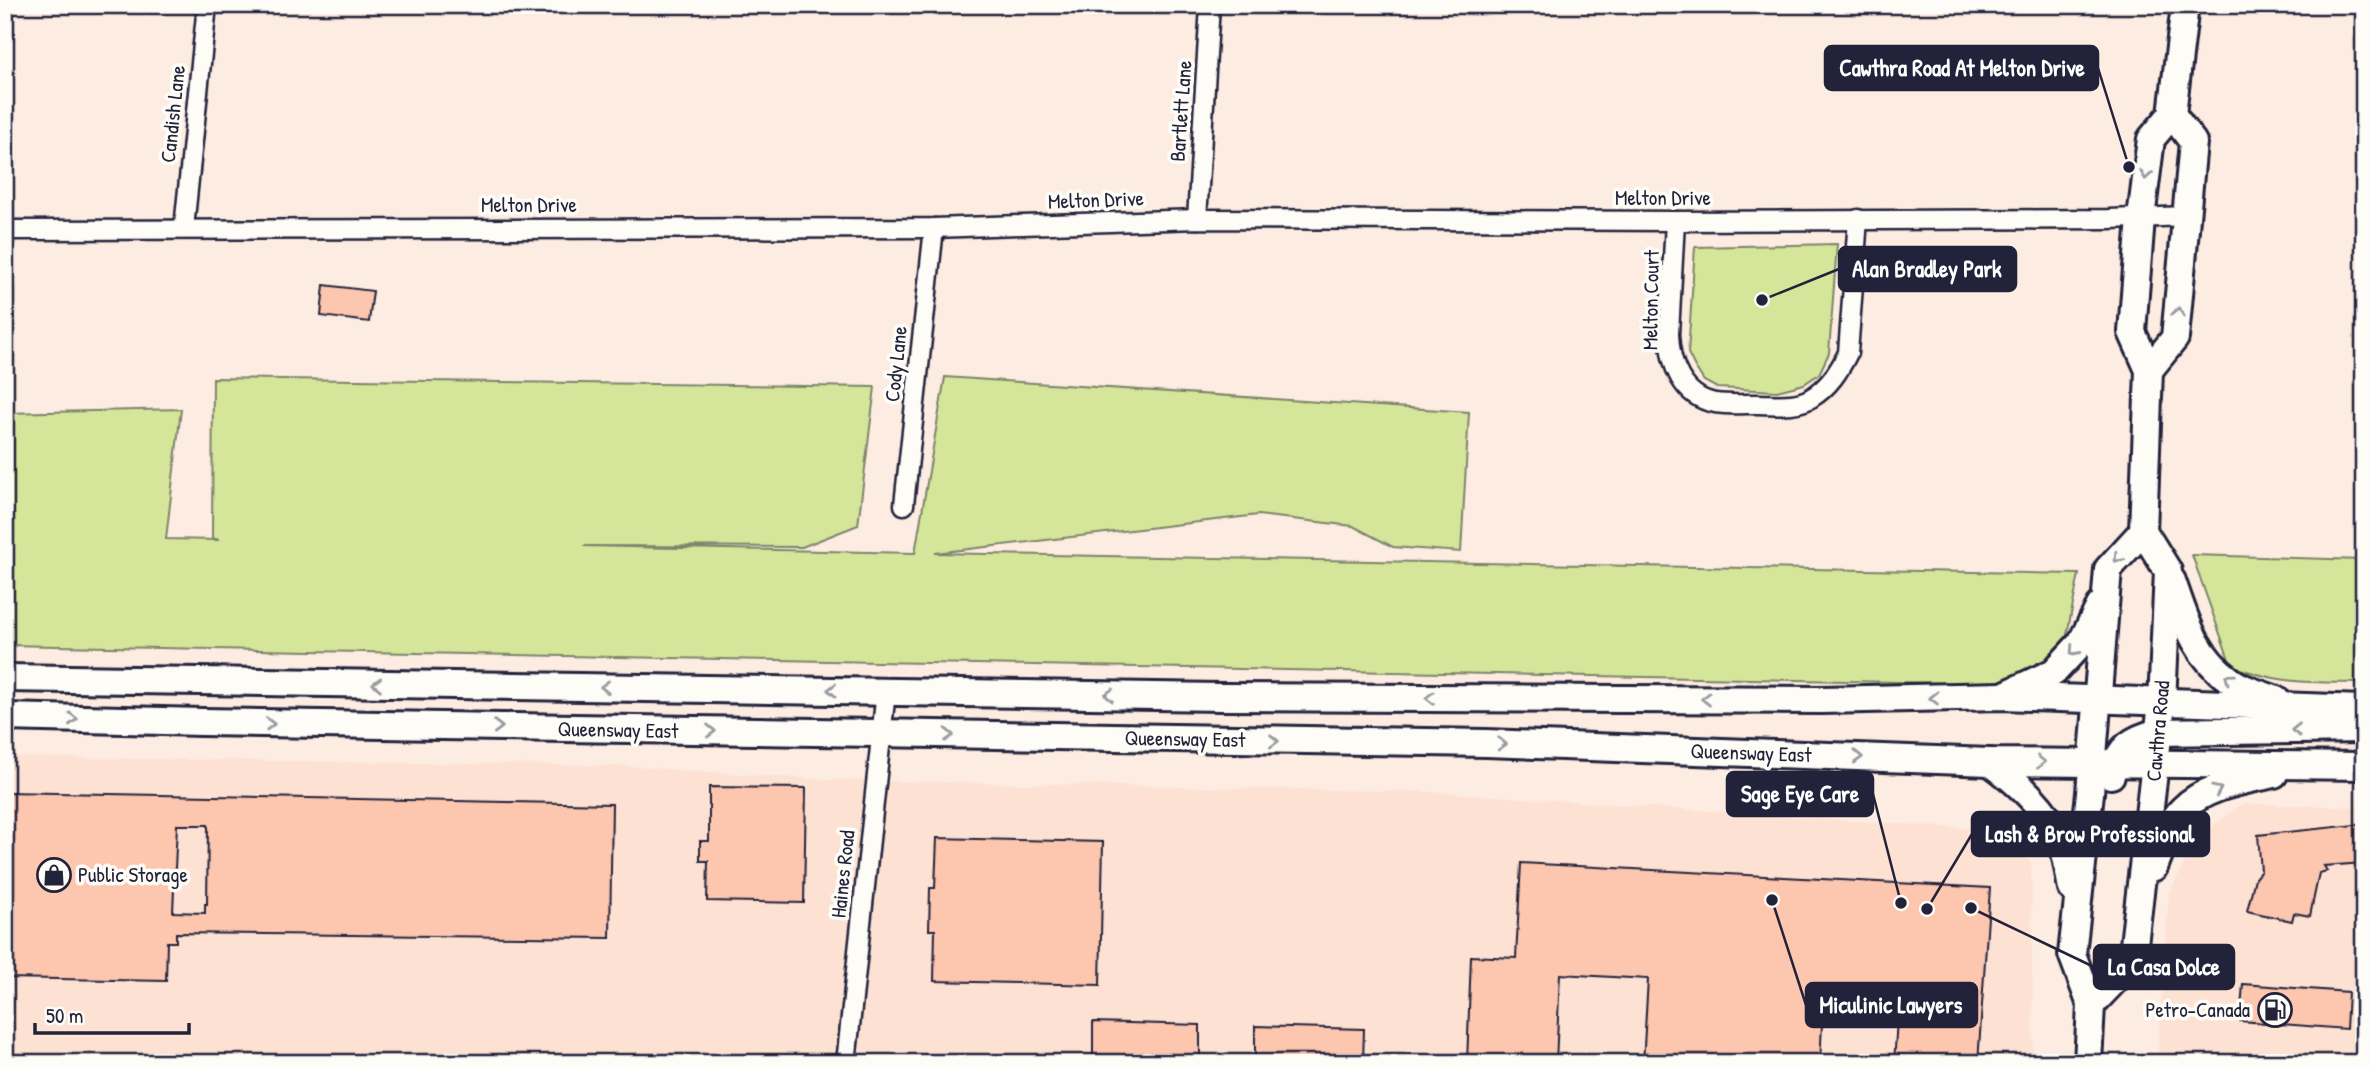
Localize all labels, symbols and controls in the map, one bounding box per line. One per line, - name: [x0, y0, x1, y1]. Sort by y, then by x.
- callout: Cawthra Road At Melton Drive: [1825, 46, 2098, 90]
- text: Cawthra Road At Melton Drive: [1839, 52, 2086, 83]
- street label: Bartlett Lane: [1163, 59, 1198, 163]
- street label: Candish Lane: [153, 64, 192, 164]
- one-way arrow: [2139, 169, 2154, 180]
- street label: Melton Drive: [1048, 183, 1144, 216]
- street label: Melton Drive: [1615, 183, 1711, 212]
- street label: Melton Drive: [481, 190, 577, 219]
- callout: Alan Bradley Park: [1839, 247, 2016, 291]
- street label: Melton Court: [1635, 249, 1666, 350]
- text: Alan Bradley Park: [1852, 253, 2002, 285]
- one-way arrow: [2170, 306, 2185, 317]
- street label: Cody Lane: [877, 325, 914, 403]
- one-way arrow: [2114, 550, 2126, 563]
- one-way arrow: [2070, 643, 2082, 656]
- one-way arrow: [2224, 674, 2237, 686]
- one-way arrow: [371, 676, 382, 691]
- one-way arrow: [599, 679, 609, 695]
- street label: Cawthra Road: [2139, 679, 2176, 783]
- one-way arrow: [826, 682, 837, 698]
- one-way arrow: [1103, 687, 1114, 702]
- one-way arrow: [1424, 690, 1434, 706]
- one-way arrow: [1928, 690, 1939, 705]
- one-way arrow: [1700, 691, 1711, 707]
- one-way arrow: [68, 711, 79, 726]
- street label: Queensway East: [557, 714, 679, 745]
- one-way arrow: [265, 716, 276, 731]
- one-way arrow: [492, 720, 503, 735]
- one-way arrow: [2290, 722, 2300, 738]
- one-way arrow: [706, 723, 716, 739]
- street label: Queensway East: [1124, 723, 1246, 754]
- one-way arrow: [944, 727, 955, 743]
- one-way arrow: [1269, 733, 1280, 748]
- one-way arrow: [1497, 736, 1508, 751]
- street label: Queensway East: [1690, 736, 1813, 769]
- one-way arrow: [1854, 749, 1864, 765]
- one-way arrow: [2036, 754, 2047, 770]
- callout: Sage Eye Care: [1727, 772, 1873, 816]
- text: Sage Eye Care: [1741, 778, 1860, 810]
- one-way arrow: [2210, 784, 2222, 798]
- callout: Lash & Brow Professional: [1972, 812, 2209, 856]
- text: Lash & Brow Professional: [1986, 818, 2195, 849]
- street label: Haines Road: [823, 829, 862, 919]
- shop icon: Public Storage: [35, 856, 73, 894]
- place label: Public Storage: [78, 860, 188, 889]
- callout: La Casa Dolce: [2094, 945, 2234, 989]
- text: La Casa Dolce: [2108, 951, 2221, 982]
- callout: Miculinic Lawyers: [1806, 983, 1977, 1027]
- text: Miculinic Lawyers: [1820, 989, 1963, 1021]
- scale bar: [35, 991, 189, 1035]
- fuel station icon: Petro-Canada: [2256, 991, 2294, 1029]
- place label: Petro-Canada: [2145, 995, 2250, 1024]
- text: 50 m: [46, 1001, 83, 1030]

